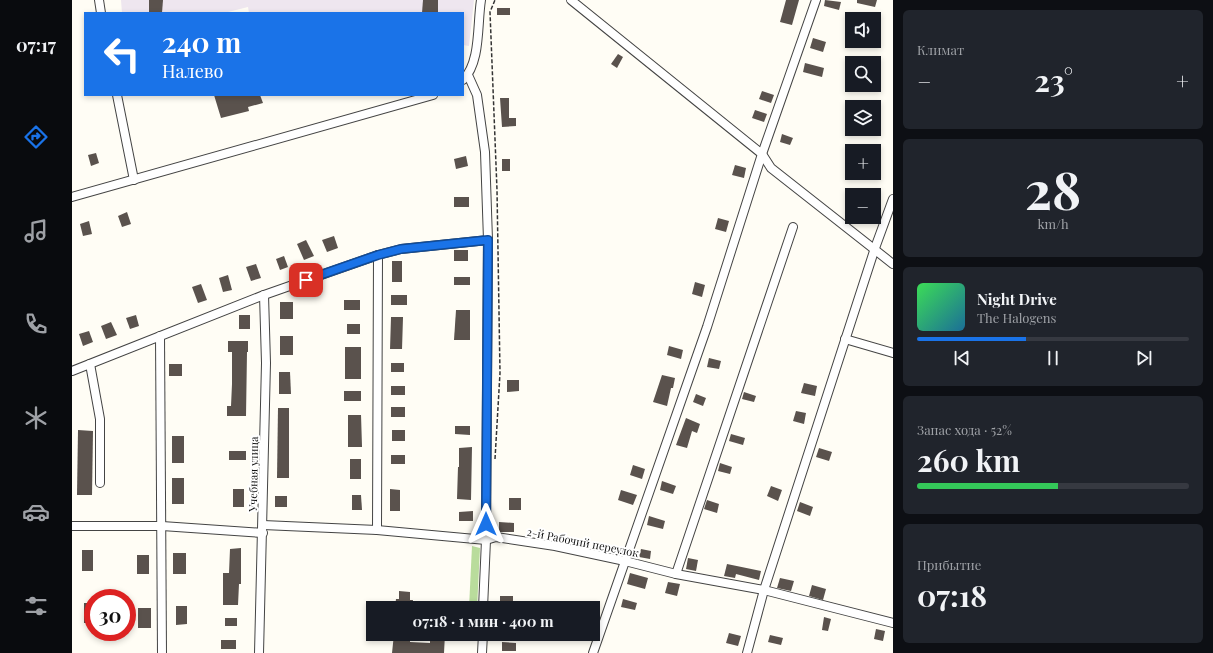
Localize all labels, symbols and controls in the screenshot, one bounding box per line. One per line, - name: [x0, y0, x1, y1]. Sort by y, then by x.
- map controls: [845, 12, 881, 224]
- button: sound: [845, 12, 881, 48]
- text: 240 m: [162, 23, 241, 60]
- icon: left: [96, 28, 148, 80]
- text: 07:17: [16, 33, 56, 57]
- text: Климат: [917, 41, 964, 58]
- button: search: [845, 56, 881, 92]
- text: Налево: [162, 59, 223, 83]
- text: 23°: [1034, 60, 1073, 100]
- text: −: [917, 66, 931, 96]
- text: +: [1176, 66, 1189, 96]
- button: layers: [845, 100, 881, 136]
- icon: directions: [22, 123, 50, 151]
- button: +: [845, 144, 881, 180]
- text: 28: [1025, 154, 1081, 223]
- button: −: [845, 188, 881, 224]
- text: km/h: [1037, 215, 1069, 232]
- icon: music: [22, 217, 50, 245]
- pin: [289, 263, 323, 297]
- icon: arrive: [295, 269, 317, 291]
- text: Night Drive: [977, 289, 1057, 309]
- text: The Halogens: [977, 309, 1056, 326]
- icon: phone: [22, 310, 50, 338]
- icon: previous: [951, 347, 973, 369]
- icon: pause: [1042, 347, 1064, 369]
- icon: next: [1133, 347, 1155, 369]
- icon: climate: [22, 404, 50, 432]
- text: Запас хода · 52%: [917, 421, 1012, 438]
- street label: Учебная улица: [245, 436, 261, 513]
- text: 260 km: [917, 440, 1020, 480]
- icon: car: [22, 498, 50, 526]
- position arrow: [465, 503, 507, 545]
- street label: 2-й Рабочий переулок: [526, 524, 641, 560]
- text: Прибытие: [917, 556, 981, 573]
- text: 07:18: [917, 575, 987, 615]
- speed limit sign: 30: [84, 589, 136, 641]
- icon: filters: [22, 592, 50, 620]
- text: 07:18 · 1 мин · 400 m: [412, 611, 554, 631]

